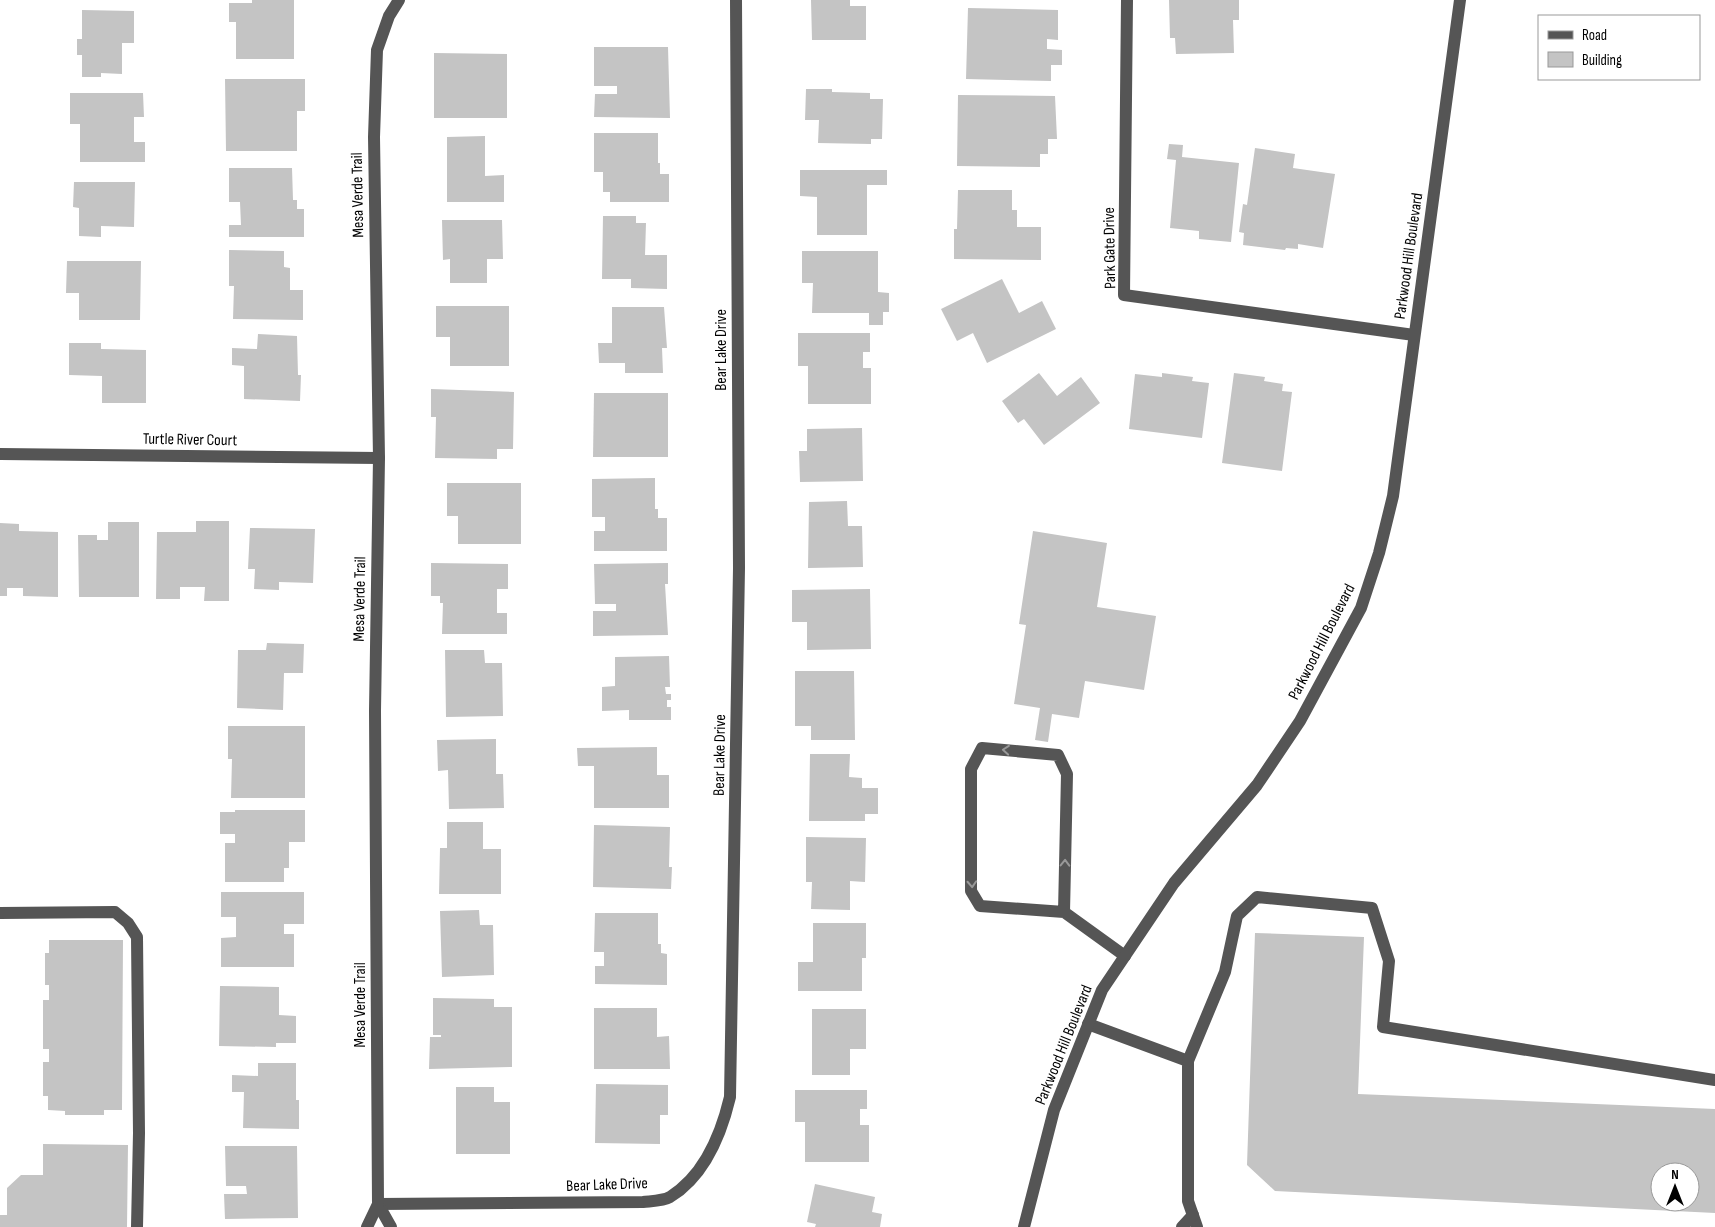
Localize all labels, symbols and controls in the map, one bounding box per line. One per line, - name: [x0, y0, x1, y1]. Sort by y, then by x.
- legend: [1538, 15, 1700, 80]
- text: Road: [1582, 26, 1607, 45]
- text: Building: [1582, 51, 1622, 70]
- street label: Mesa Verde Trail: [348, 152, 368, 238]
- street label: Parkwood Hill Boulevard: [1391, 192, 1427, 320]
- street label: Park Gate Drive: [1100, 207, 1120, 289]
- street label: Bear Lake Drive: [712, 309, 731, 391]
- street label: Turtle River Court: [143, 430, 237, 450]
- street label: Mesa Verde Trail: [350, 556, 370, 642]
- street label: Parkwood Hill Boulevard: [1285, 581, 1359, 703]
- street label: Bear Lake Drive: [710, 714, 730, 796]
- one-way arrow: [1002, 745, 1010, 756]
- one-way arrow: [1060, 859, 1071, 867]
- one-way arrow: [966, 880, 977, 888]
- street label: Mesa Verde Trail: [351, 962, 370, 1048]
- street label: Parkwood Hill Boulevard: [1031, 982, 1097, 1108]
- north arrow: [1650, 1162, 1700, 1212]
- text: N: [1671, 1166, 1679, 1183]
- street label: Bear Lake Drive: [566, 1174, 648, 1196]

